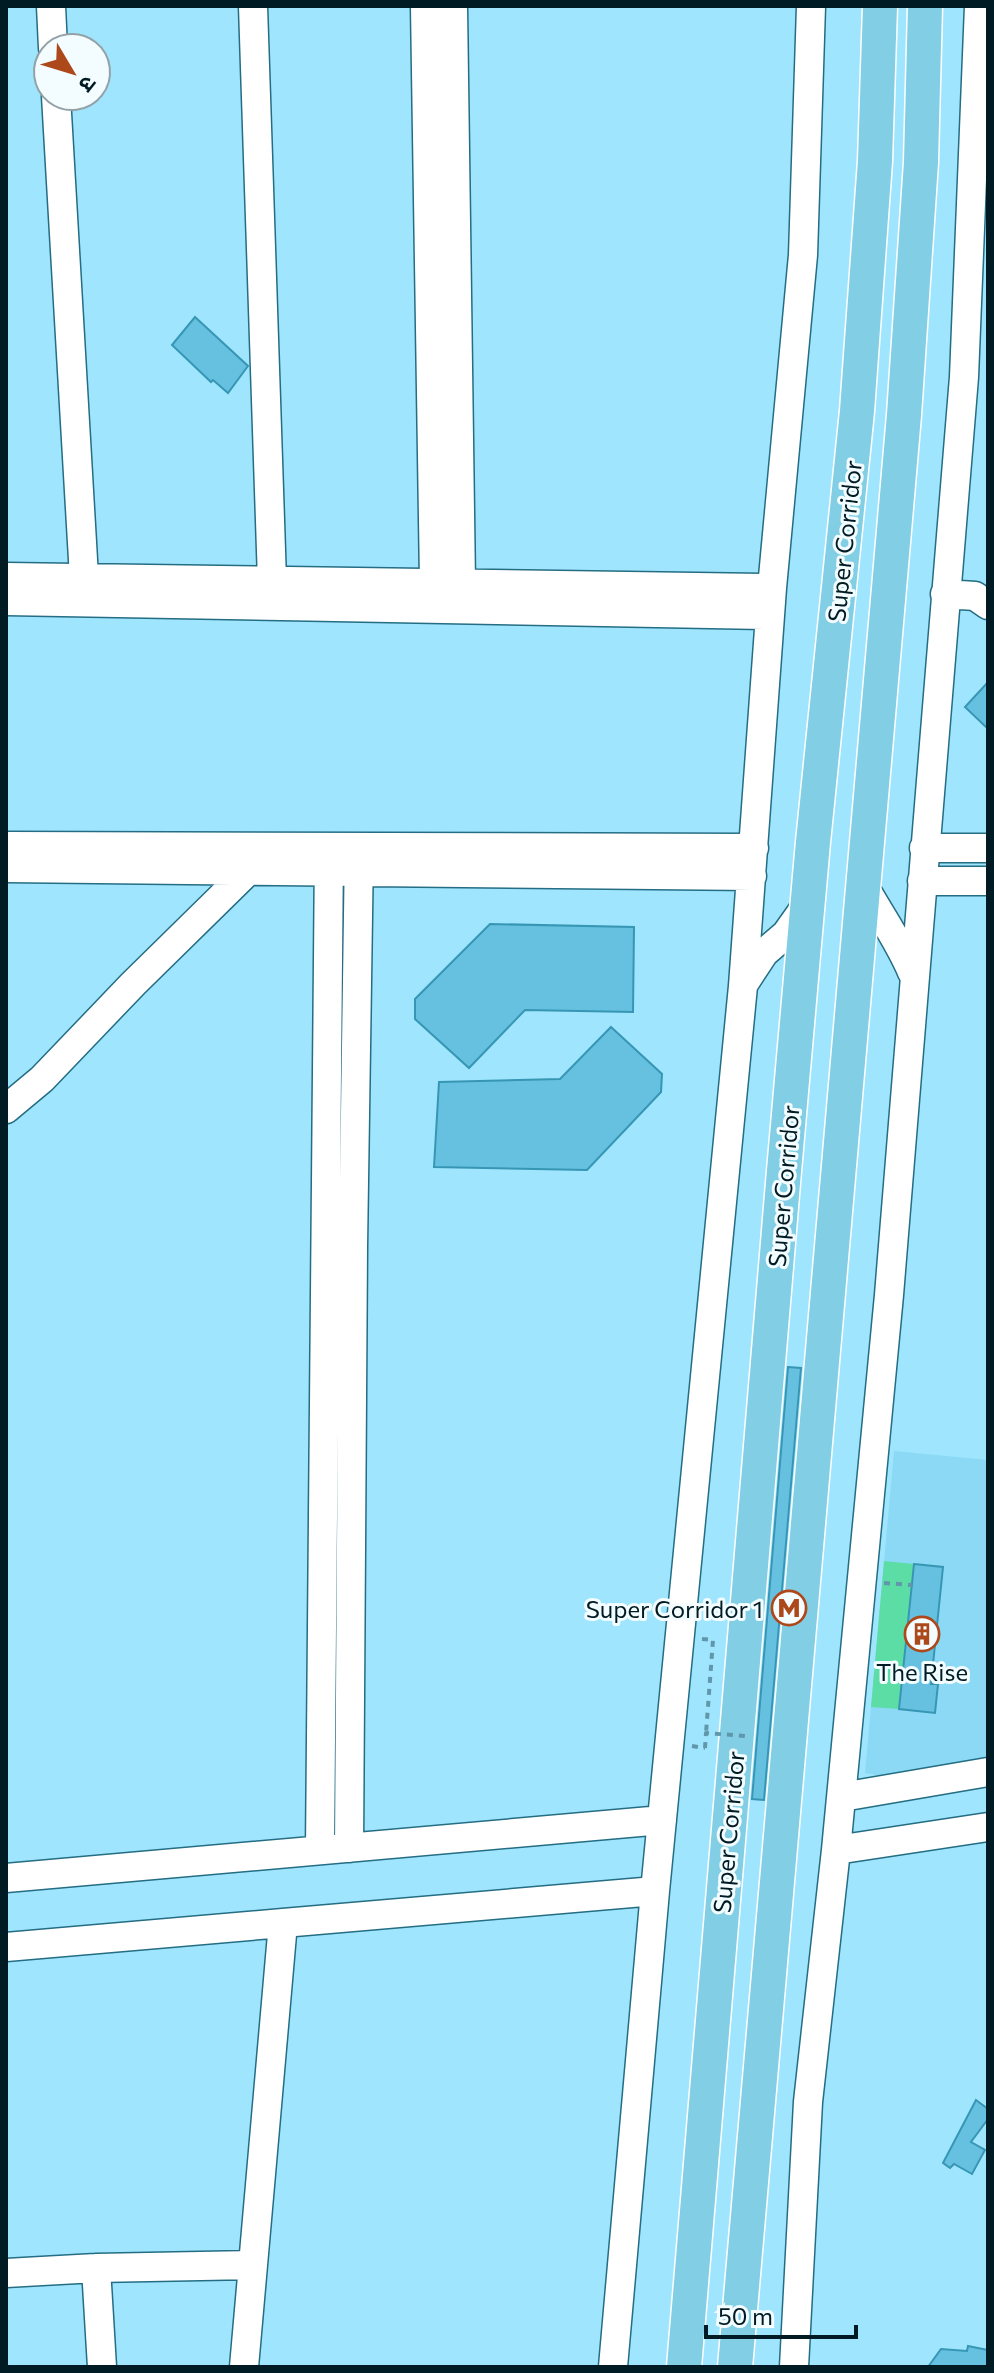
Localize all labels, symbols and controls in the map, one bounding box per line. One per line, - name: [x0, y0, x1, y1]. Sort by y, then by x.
- north arrow: [32, 32, 112, 112]
- text: उ: [73, 71, 103, 99]
- street label: Super Corridor: [821, 458, 867, 623]
- street label: Super Corridor: [761, 1103, 805, 1268]
- metro station icon: Super Corridor 1: [770, 1589, 808, 1627]
- place label: Super Corridor 1: [586, 1594, 763, 1623]
- building icon: The Rise: [903, 1615, 941, 1653]
- place label: The Rise: [876, 1657, 968, 1686]
- street label: Super Corridor: [706, 1749, 750, 1914]
- scale bar: [706, 2289, 856, 2339]
- text: 50 m: [718, 2301, 773, 2330]

